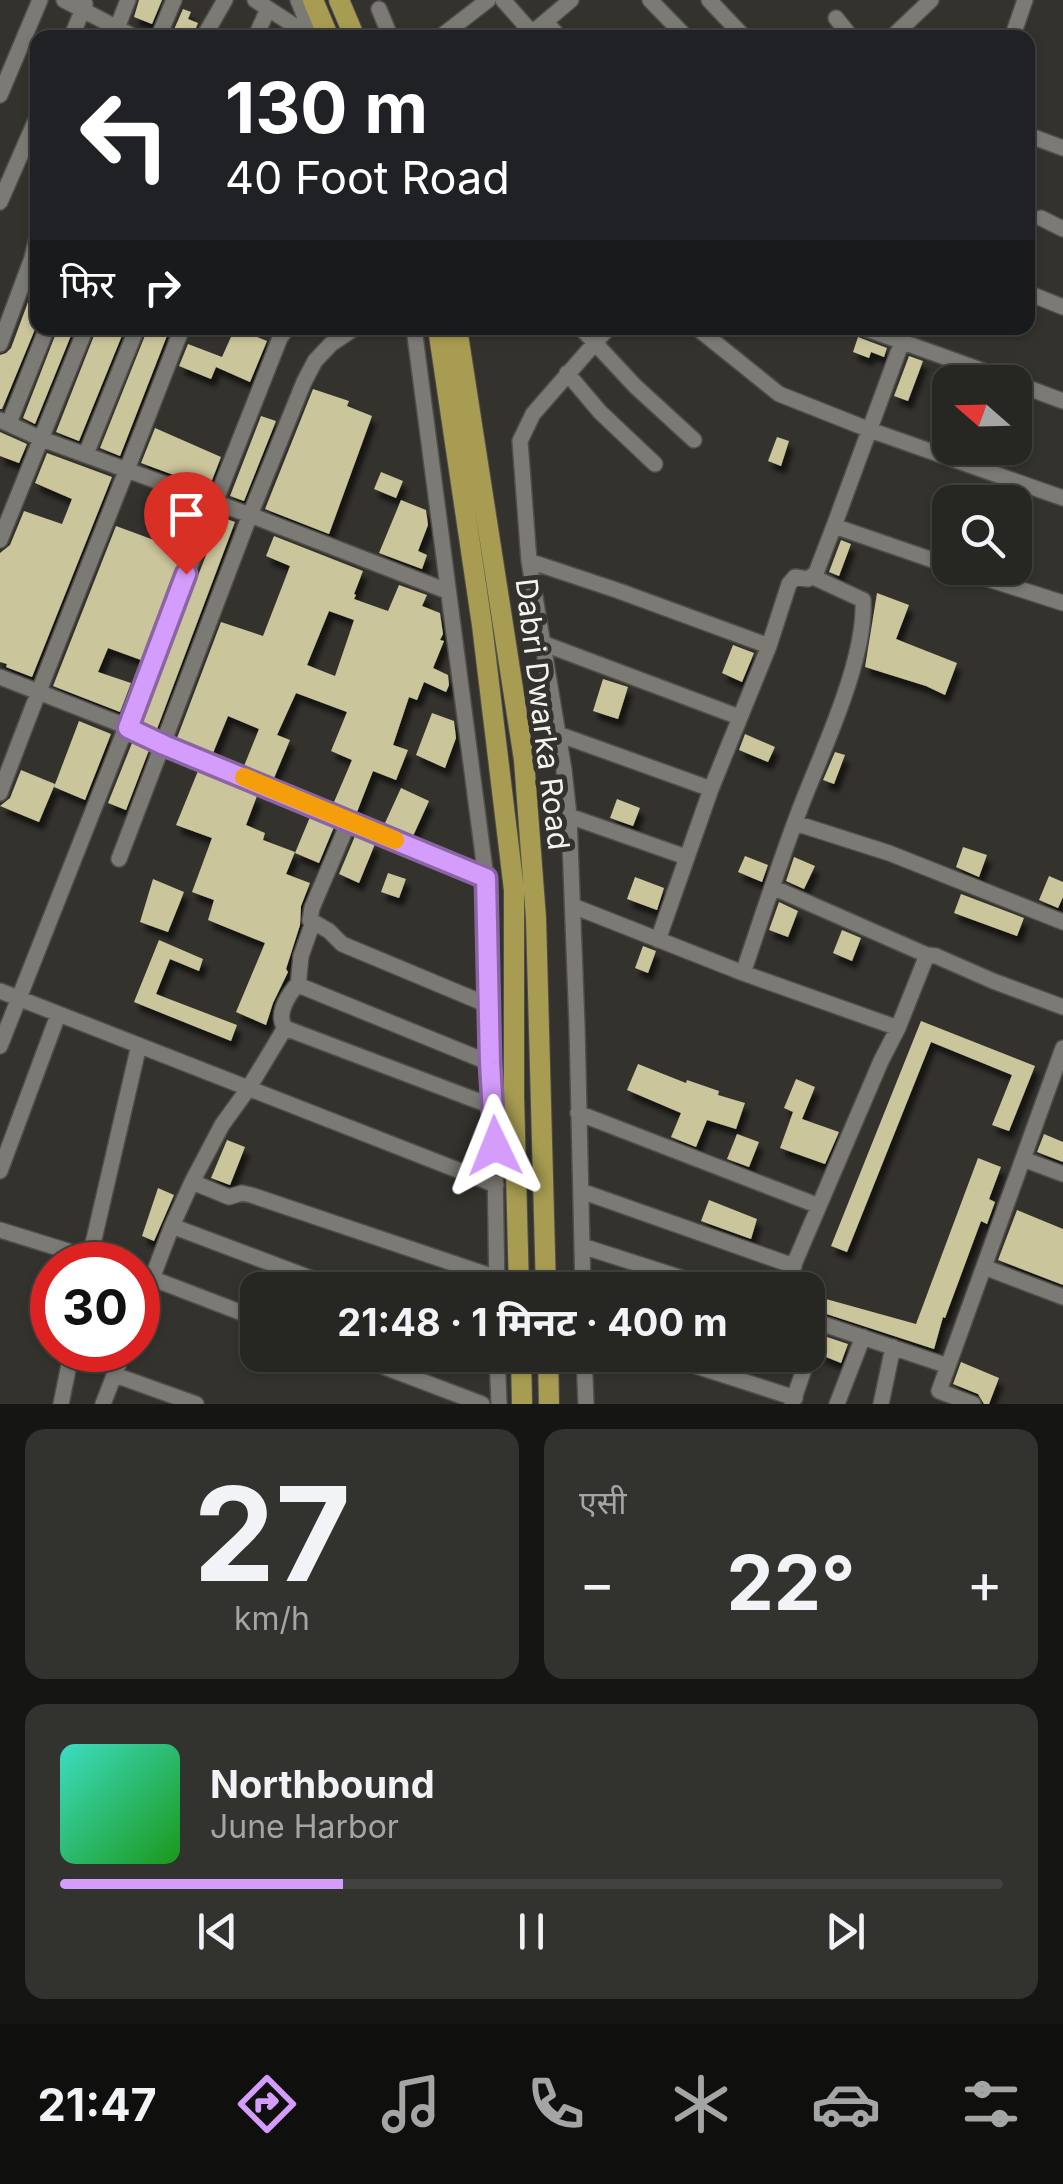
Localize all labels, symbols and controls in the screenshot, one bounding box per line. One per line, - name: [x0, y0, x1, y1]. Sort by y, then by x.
- text: 130 m: [225, 65, 428, 150]
- icon: left: [60, 70, 190, 200]
- text: 40 Foot Road: [225, 150, 510, 205]
- icon: right: [135, 260, 190, 315]
- text: फिर: [60, 261, 115, 307]
- north arrow: [932, 365, 1032, 465]
- map controls: [932, 365, 1032, 585]
- pin: [144, 472, 229, 575]
- button: search: [932, 485, 1032, 585]
- icon: arrive: [159, 487, 214, 542]
- street label: Dabri Dwarka Road: [508, 576, 578, 852]
- position arrow: [443, 1094, 547, 1198]
- speed limit sign: 30: [30, 1242, 160, 1372]
- text: 21:48 · 1 मिनट · 400 m: [337, 1299, 728, 1345]
- text: 27: [193, 1455, 351, 1612]
- text: एसी: [579, 1483, 627, 1522]
- text: 22°: [727, 1537, 855, 1628]
- text: −: [579, 1550, 615, 1616]
- text: +: [967, 1550, 1003, 1616]
- text: km/h: [234, 1599, 310, 1638]
- text: Northbound: [210, 1761, 435, 1807]
- text: June Harbor: [210, 1807, 399, 1846]
- icon: previous: [190, 1904, 245, 1959]
- icon: pause: [504, 1904, 559, 1959]
- icon: next: [818, 1904, 873, 1959]
- icon: directions: [232, 2069, 302, 2139]
- icon: music: [376, 2069, 446, 2139]
- icon: phone: [521, 2069, 591, 2139]
- icon: climate: [666, 2069, 736, 2139]
- icon: car: [811, 2069, 881, 2139]
- icon: filters: [956, 2069, 1026, 2139]
- text: 21:47: [37, 2077, 157, 2132]

